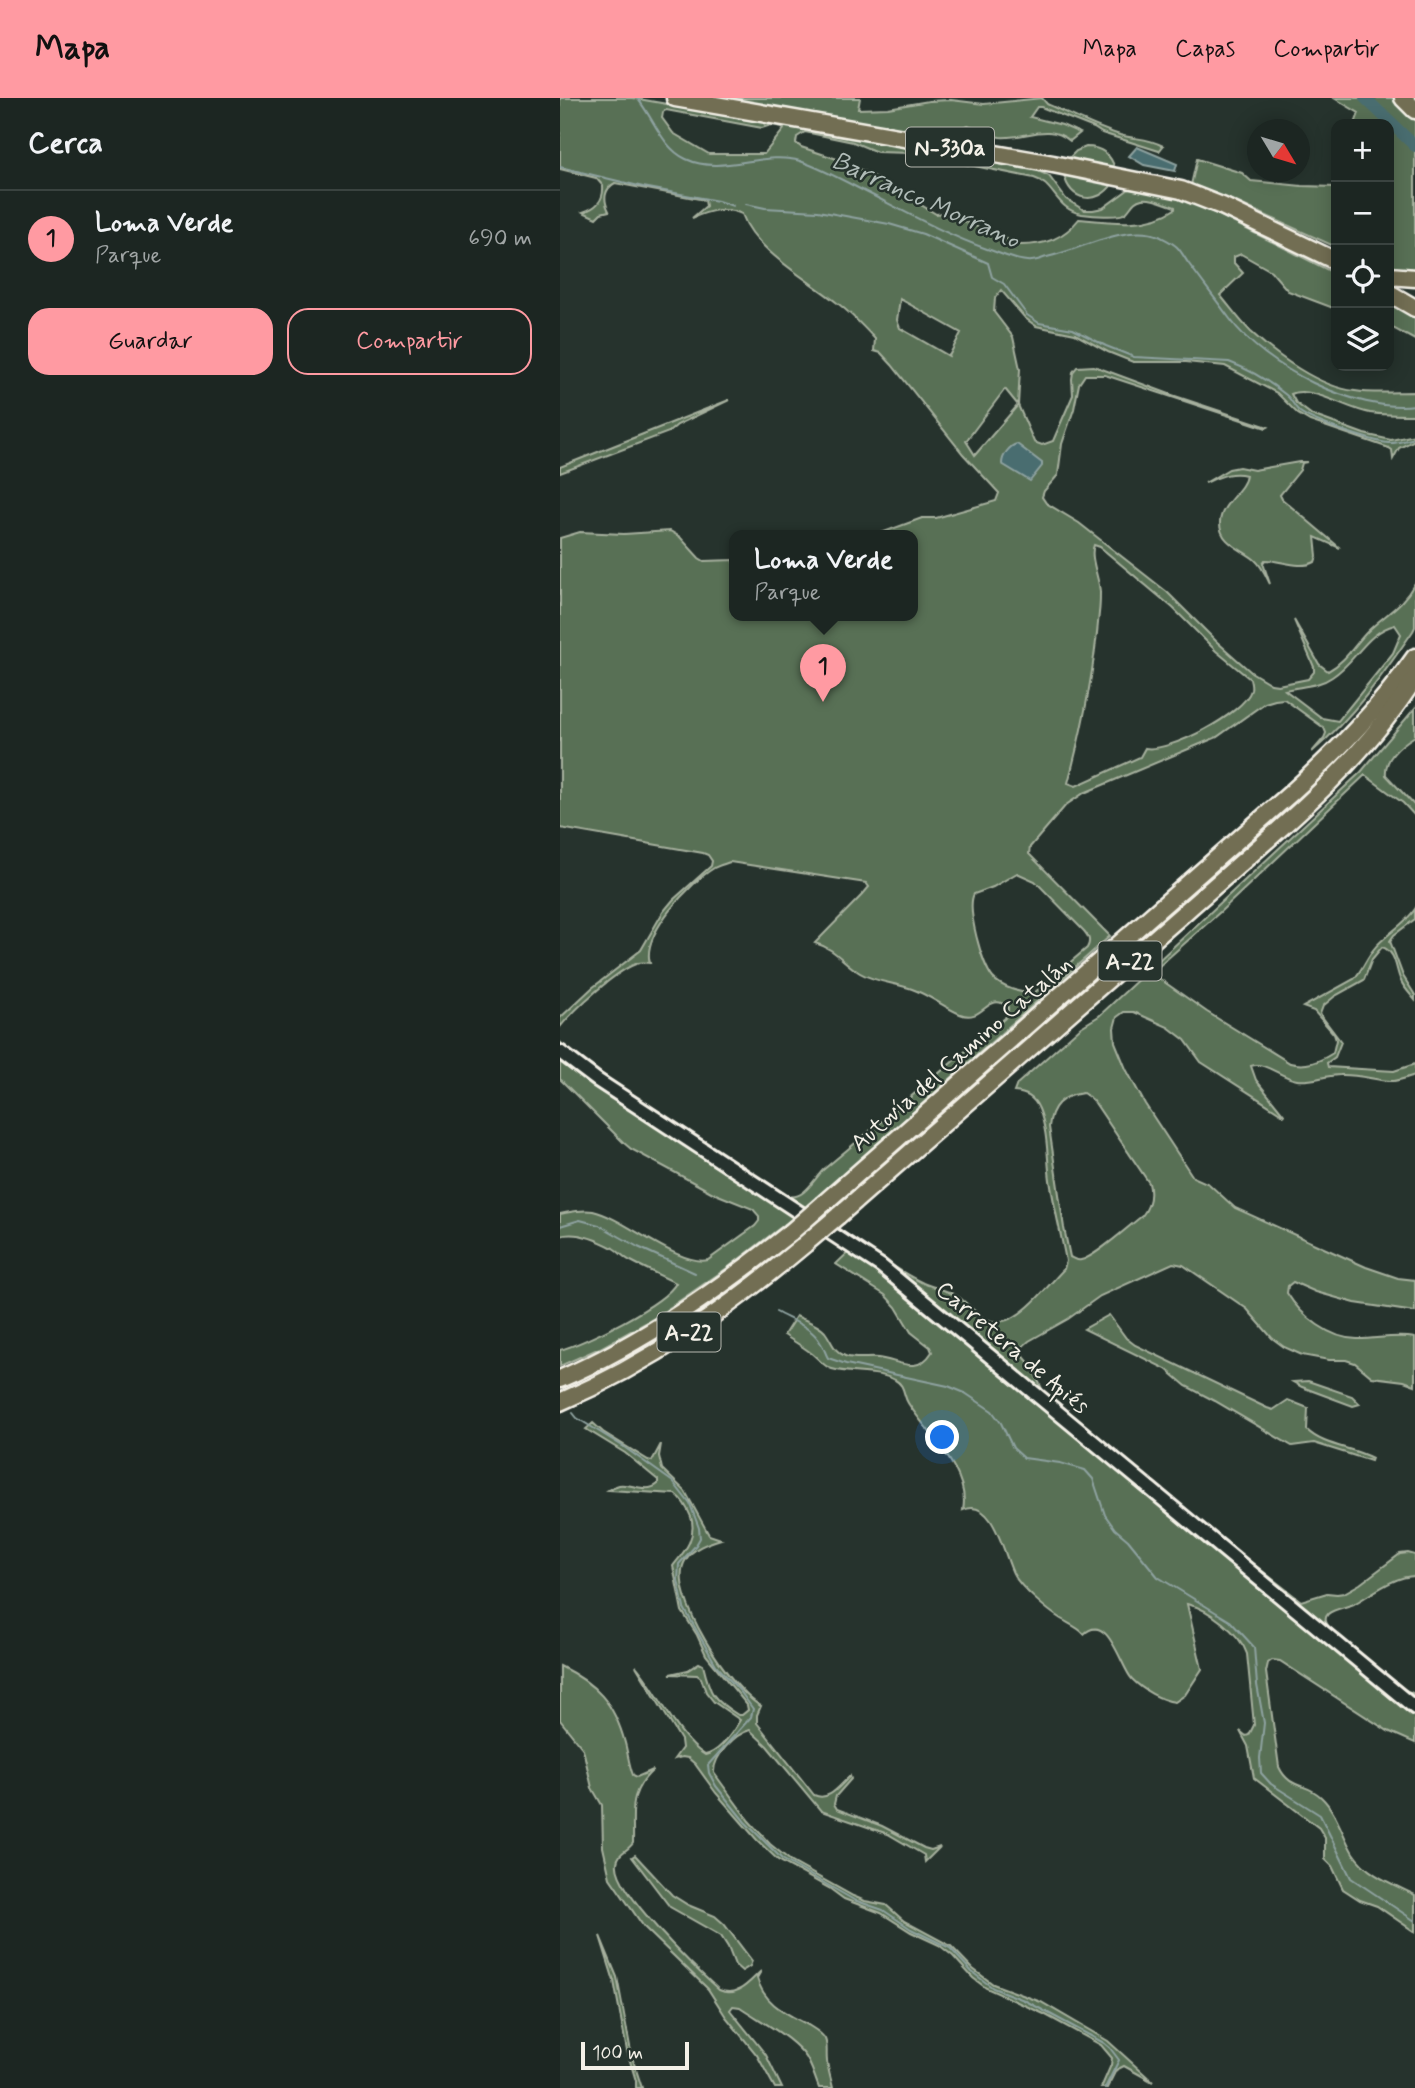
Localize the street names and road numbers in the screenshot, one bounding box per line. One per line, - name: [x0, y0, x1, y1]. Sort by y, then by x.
- road number: N-330a: [906, 128, 994, 166]
- road number: A-22: [1098, 942, 1162, 981]
- street label: Autovía del Camino Catalán: [845, 949, 1079, 1159]
- street label: Carretera de Apiés: [927, 1275, 1096, 1424]
- road number: A-22: [657, 1312, 720, 1352]

